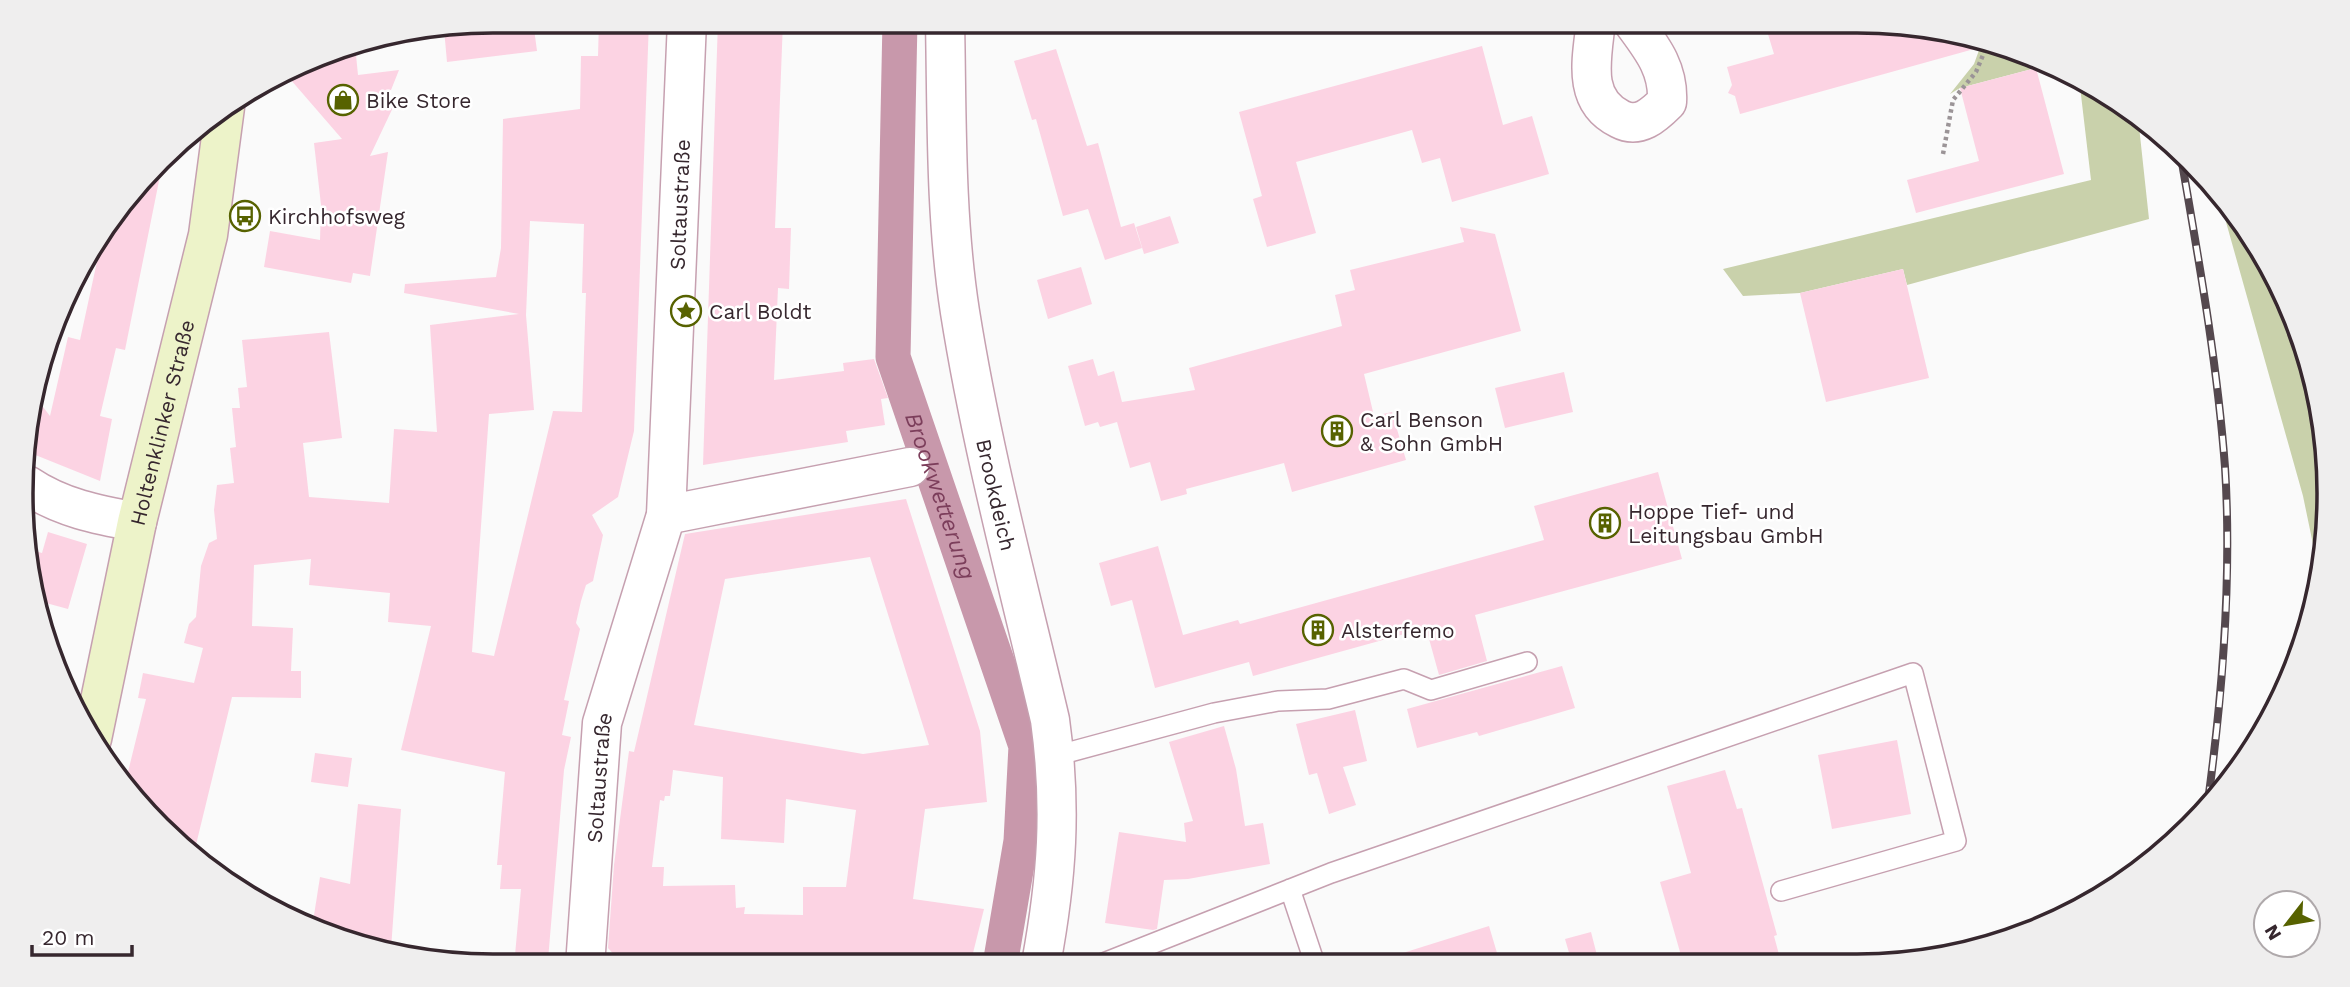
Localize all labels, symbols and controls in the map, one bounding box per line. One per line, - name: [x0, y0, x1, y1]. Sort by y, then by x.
- shop icon: Bike Store: [326, 83, 360, 117]
- place label: Bike Store: [366, 88, 471, 113]
- street label: Soltaustraße: [664, 139, 694, 270]
- bus stop icon: Kirchhofsweg: [228, 199, 262, 233]
- place label: Kirchhofsweg: [268, 204, 406, 229]
- place icon: Carl Boldt: [669, 294, 703, 328]
- place label: Carl Boldt: [709, 299, 812, 324]
- street label: Holtenklinker Straße: [124, 317, 199, 528]
- place label: Carl Benson & Sohn GmbH: [1360, 407, 1503, 456]
- water label: Brookwetterung: [899, 409, 982, 583]
- building icon: Carl Benson & Sohn GmbH: [1320, 414, 1354, 448]
- street label: Brookdeich: [972, 436, 1021, 553]
- place label: Hoppe Tief- und Leitungsbau GmbH: [1628, 499, 1824, 548]
- building icon: Hoppe Tief- und Leitungsbau GmbH: [1588, 506, 1622, 540]
- building icon: Alsterfemo: [1301, 613, 1335, 647]
- place label: Alsterfemo: [1341, 618, 1455, 643]
- street label: Soltaustraße: [581, 709, 617, 844]
- north arrow: [2252, 889, 2322, 959]
- scale bar: [32, 914, 131, 958]
- text: N: [2259, 921, 2286, 944]
- text: 20 m: [42, 925, 94, 950]

